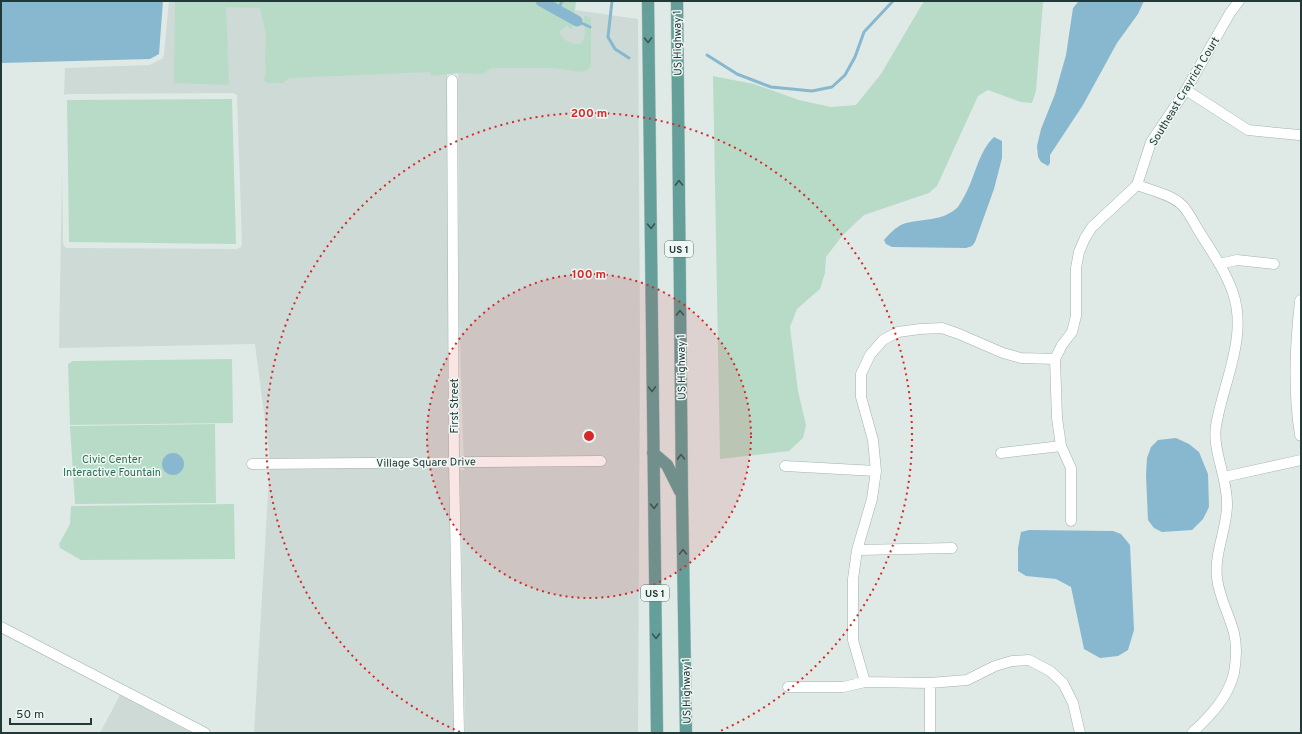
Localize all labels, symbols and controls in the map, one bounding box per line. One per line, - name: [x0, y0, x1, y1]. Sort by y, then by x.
- street label: US Highway 1: [670, 10, 686, 76]
- street label: Southeast Crayrich Court: [1147, 34, 1223, 149]
- one-way arrow: [644, 37, 652, 43]
- text: 200 m: [571, 106, 607, 122]
- one-way arrow: [675, 180, 683, 186]
- one-way arrow: [646, 223, 655, 229]
- road number: US 1: [665, 241, 693, 257]
- text: 100 m: [572, 267, 606, 283]
- one-way arrow: [676, 310, 684, 316]
- street label: US Highway 1: [674, 334, 690, 400]
- street label: First Street: [448, 378, 462, 434]
- one-way arrow: [648, 386, 656, 392]
- centre of rings: [582, 429, 596, 443]
- park label: Civic Center Interactive Fountain: [63, 453, 161, 480]
- one-way arrow: [677, 454, 686, 460]
- street label: Village Square Drive: [376, 455, 476, 471]
- one-way arrow: [650, 503, 658, 509]
- one-way arrow: [679, 549, 687, 555]
- road number: US 1: [641, 585, 669, 601]
- one-way arrow: [652, 633, 660, 639]
- street label: US Highway 1: [679, 658, 695, 724]
- scale bar: [10, 700, 91, 726]
- text: 50 m: [16, 707, 44, 723]

